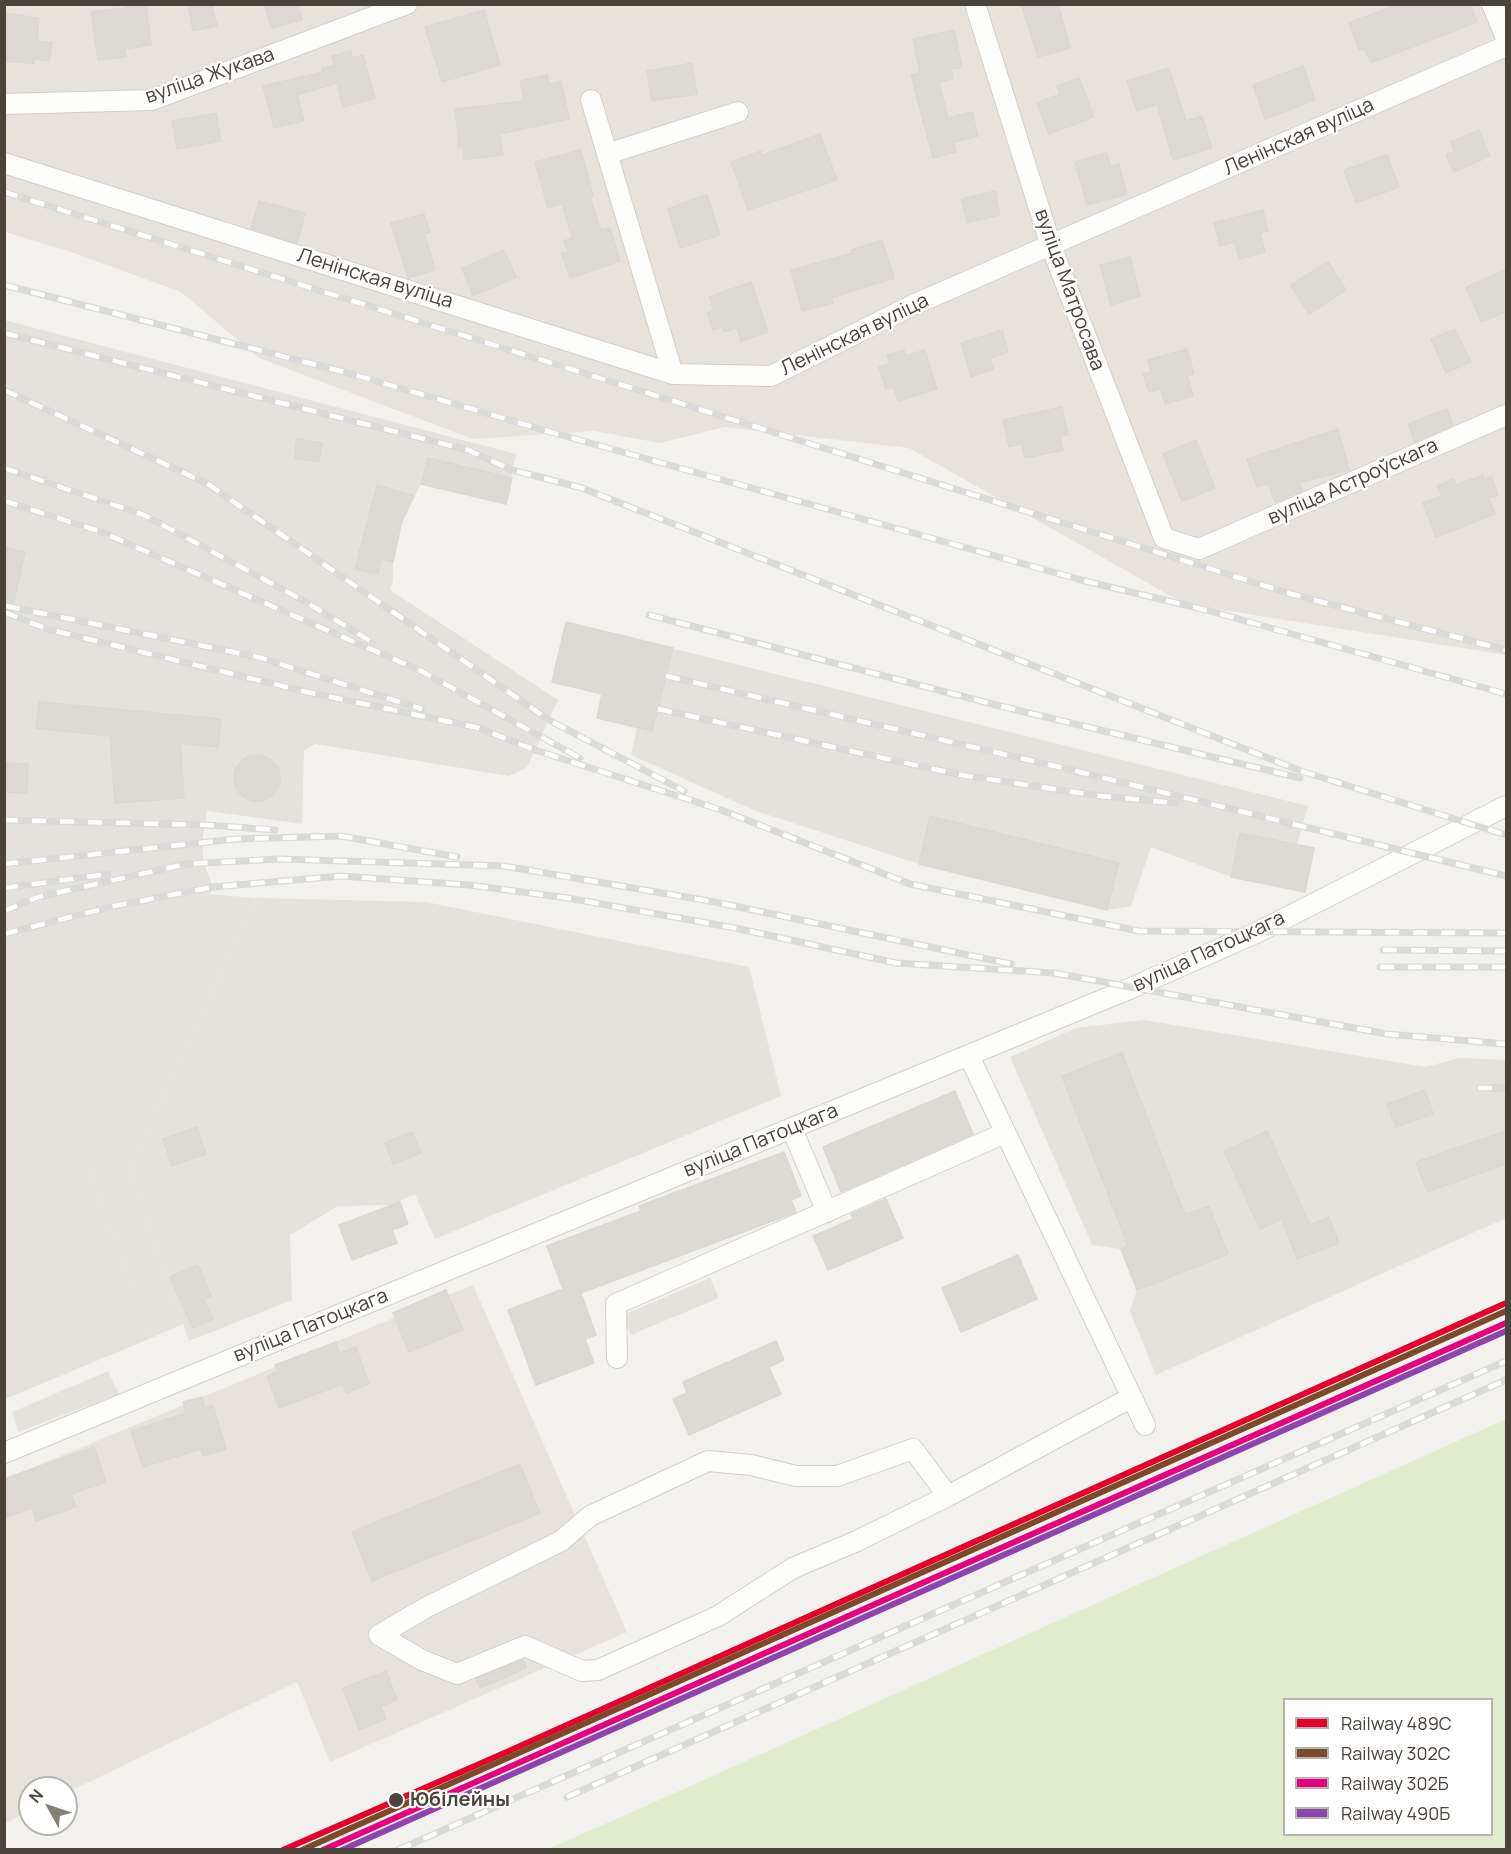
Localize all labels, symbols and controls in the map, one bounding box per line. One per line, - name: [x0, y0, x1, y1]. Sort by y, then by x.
- street label: вуліца Жукава: [142, 43, 278, 109]
- street label: Ленінская вуліца: [1220, 93, 1378, 181]
- street label: вуліца Матросава: [1029, 206, 1109, 374]
- street label: Ленінская вуліца: [294, 244, 456, 314]
- street label: Ленінская вуліца: [777, 289, 933, 381]
- street label: вуліца Астроўскага: [1264, 434, 1442, 530]
- street label: вуліца Патоцкага: [1129, 906, 1289, 998]
- street label: вуліца Патоцкага: [680, 1099, 842, 1183]
- street label: вуліца Патоцкага: [230, 1284, 392, 1368]
- legend: [1283, 1698, 1493, 1836]
- text: Railway 489С: [1341, 1711, 1452, 1735]
- text: Railway 302С: [1341, 1741, 1451, 1765]
- text: Railway 302Б: [1341, 1771, 1449, 1795]
- north arrow: [18, 1776, 78, 1836]
- text: N: [24, 1784, 48, 1807]
- place label: Юбілейны: [410, 1788, 510, 1812]
- marker: Юбілейны: [387, 1791, 405, 1809]
- text: Railway 490Б: [1341, 1801, 1450, 1825]

